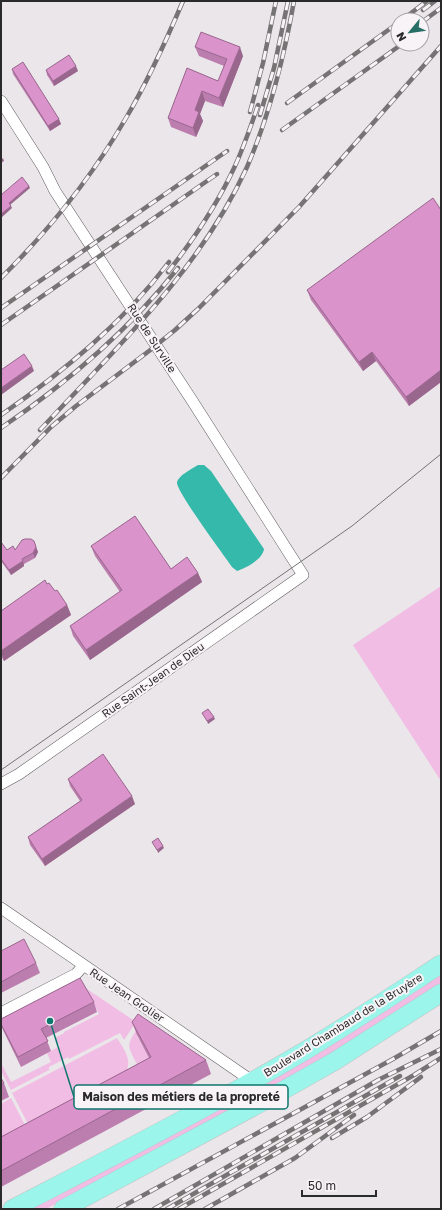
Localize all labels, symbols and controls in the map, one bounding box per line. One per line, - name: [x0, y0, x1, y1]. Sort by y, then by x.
- north arrow: [390, 12, 430, 52]
- text: N: [393, 30, 409, 44]
- street label: Rue de Surville: [125, 301, 180, 375]
- street label: Rue Saint-Jean de Dieu: [99, 639, 206, 720]
- street label: Rue Jean Grolier: [88, 965, 168, 1025]
- street label: Boulevard Chambaud de la Bruyère: [261, 970, 425, 1079]
- callout: Maison des métiers de la propreté: [74, 1085, 288, 1109]
- text: Maison des métiers de la propreté: [82, 1089, 280, 1104]
- scale bar: [302, 1172, 376, 1198]
- text: 50 m: [308, 1178, 336, 1193]

